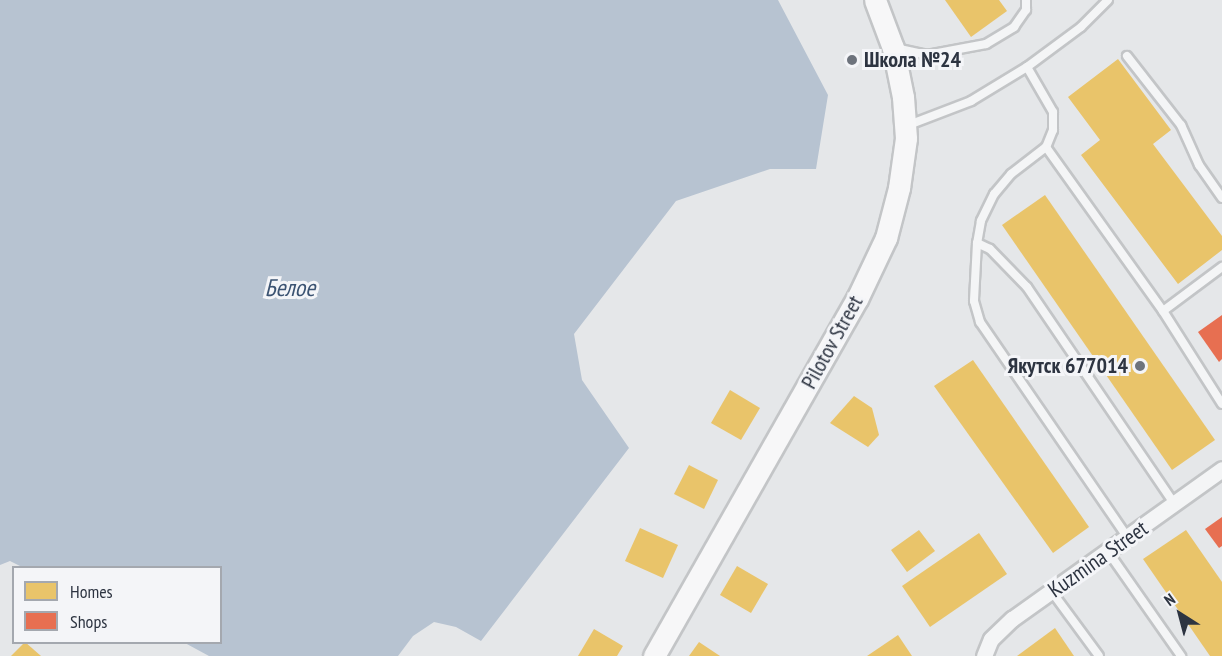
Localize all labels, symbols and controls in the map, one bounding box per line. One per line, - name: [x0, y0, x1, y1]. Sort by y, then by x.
- place label: Школа №24: [864, 47, 961, 73]
- marker: Школа №24: [845, 53, 859, 67]
- water label: Белое: [265, 274, 315, 302]
- street label: Pilotov Street: [795, 290, 869, 394]
- place label: Якутск 677014: [1008, 353, 1128, 379]
- marker: Якутск 677014: [1133, 359, 1147, 373]
- street label: Kuzmina Street: [1043, 515, 1153, 603]
- legend: [12, 566, 222, 644]
- text: Homes: [70, 580, 113, 603]
- north arrow: [1150, 584, 1210, 644]
- text: N: [1160, 589, 1179, 610]
- text: Shops: [70, 610, 107, 633]

